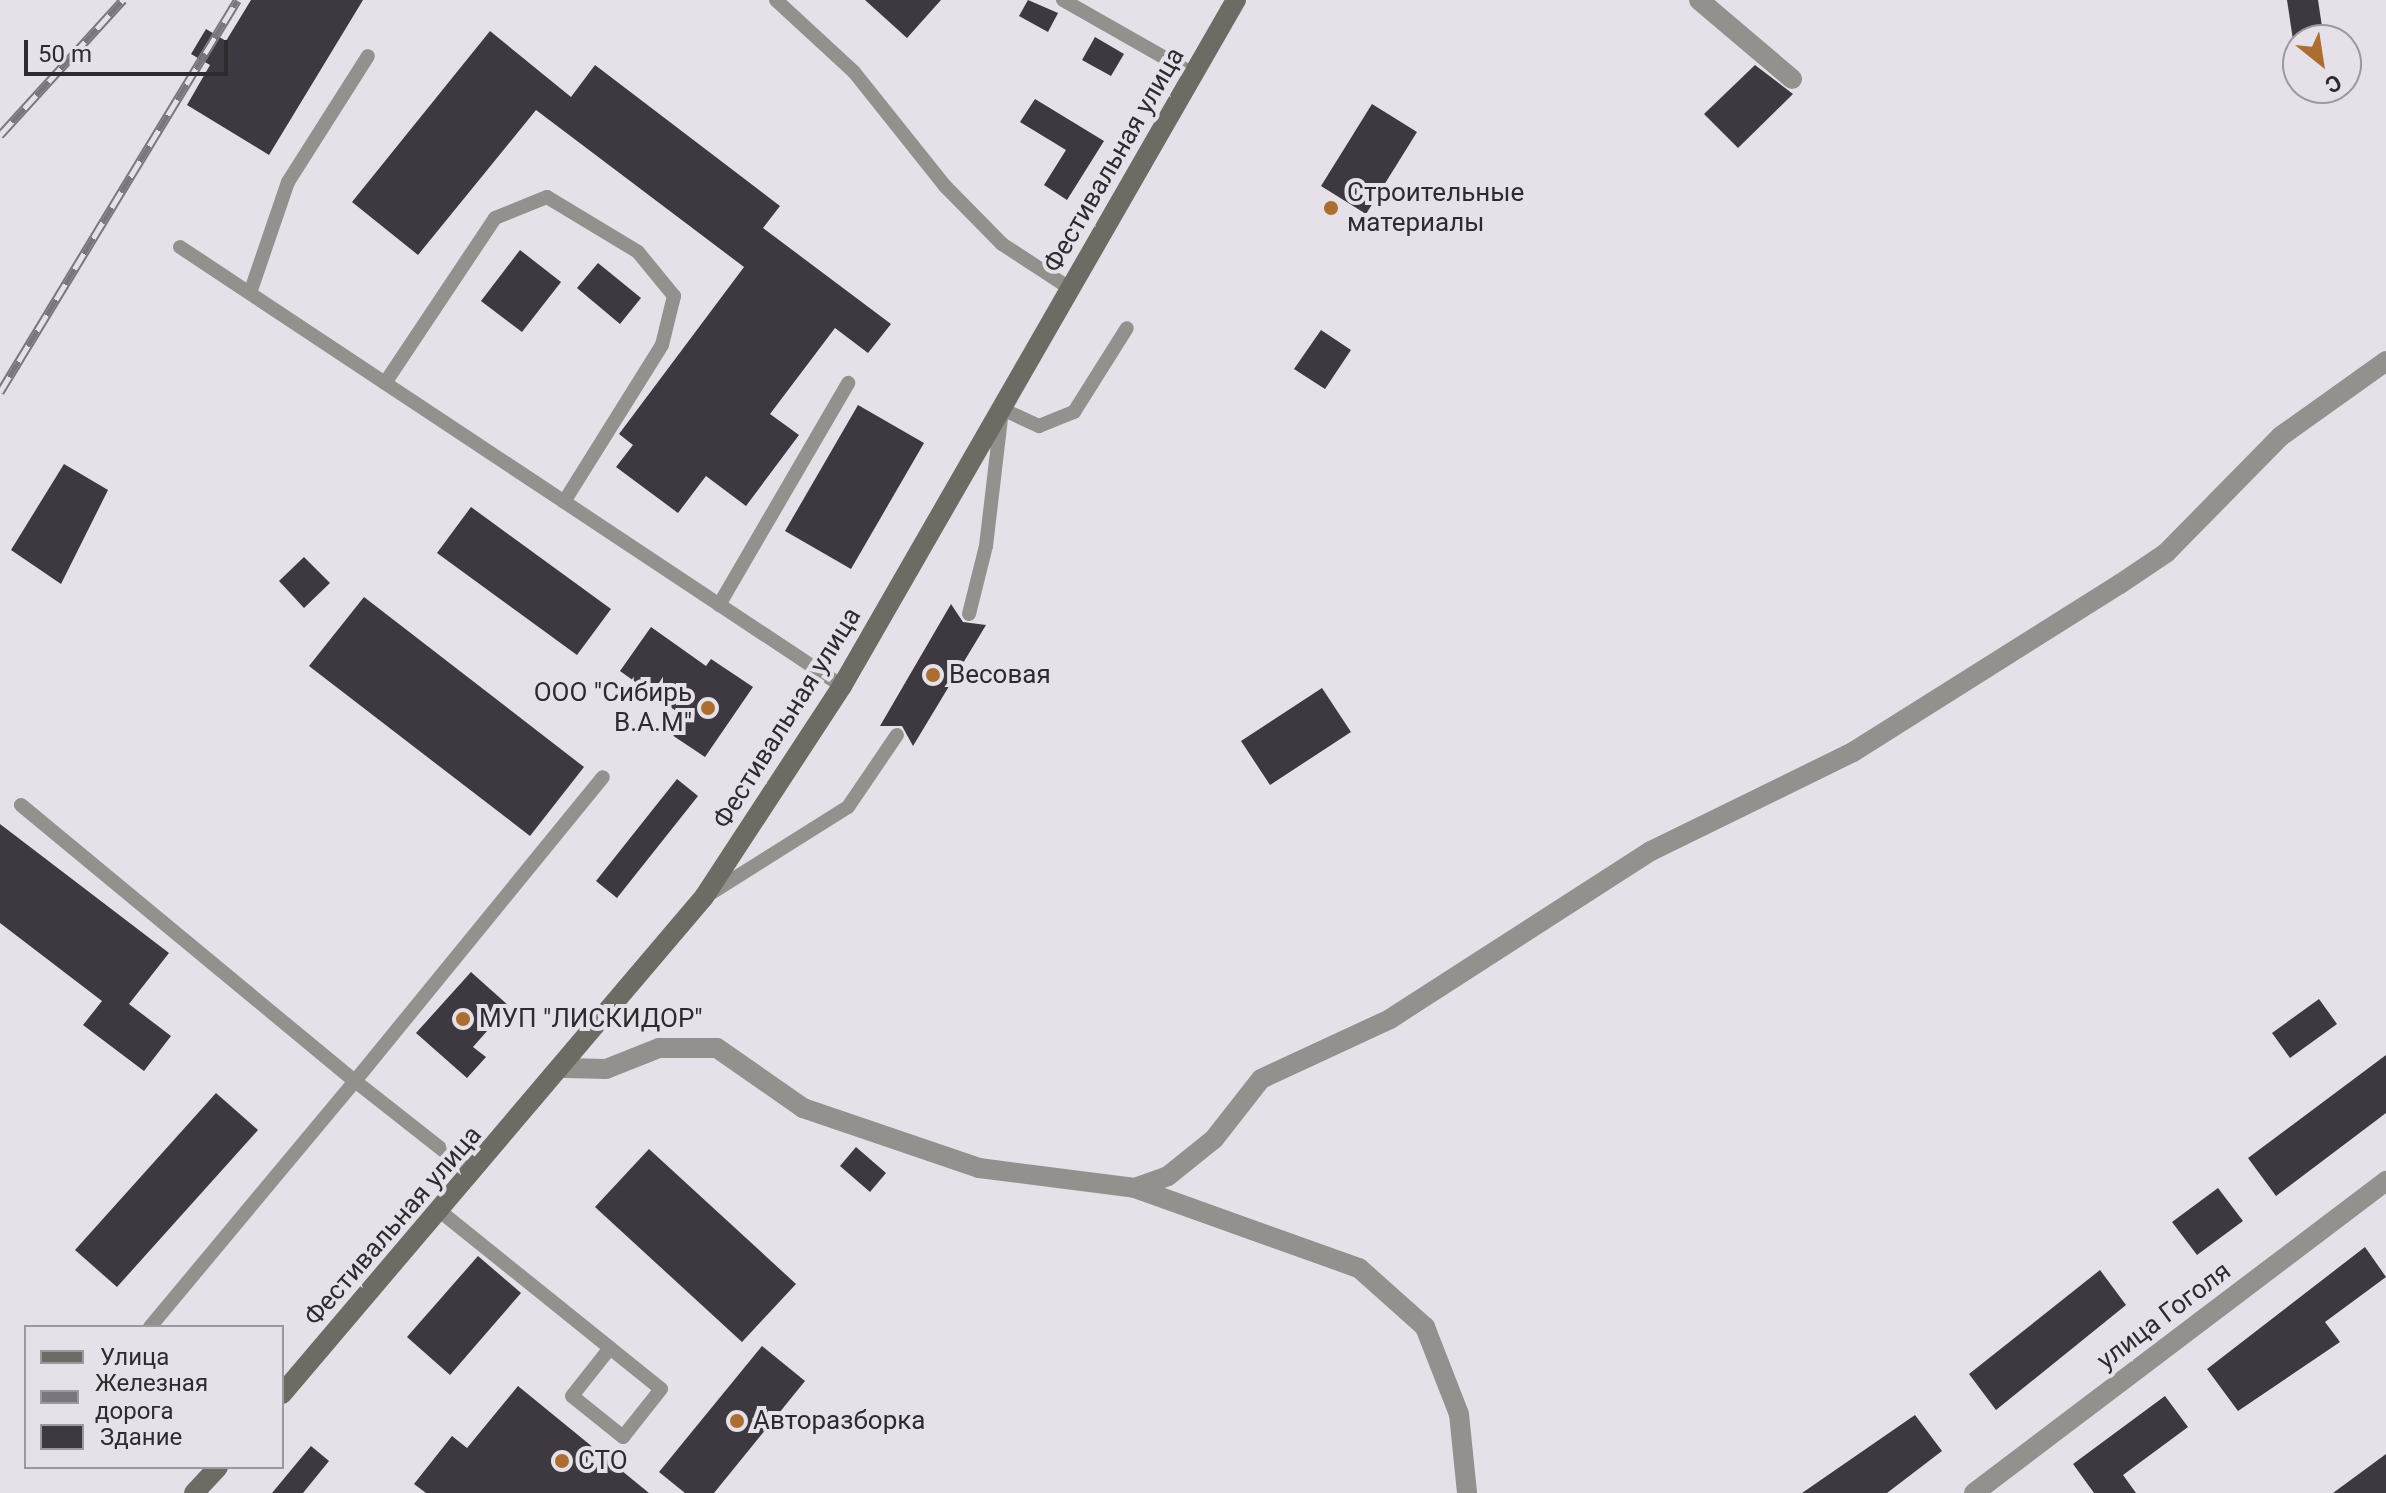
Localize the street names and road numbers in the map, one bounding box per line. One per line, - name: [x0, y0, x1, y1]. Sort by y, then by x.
- street label: Фестивальная улица: [1037, 42, 1191, 278]
- street label: Фестивальная улица: [706, 602, 868, 834]
- street label: Фестивальная улица: [298, 1120, 488, 1332]
- street label: улица Гоголя: [2091, 1256, 2237, 1376]

